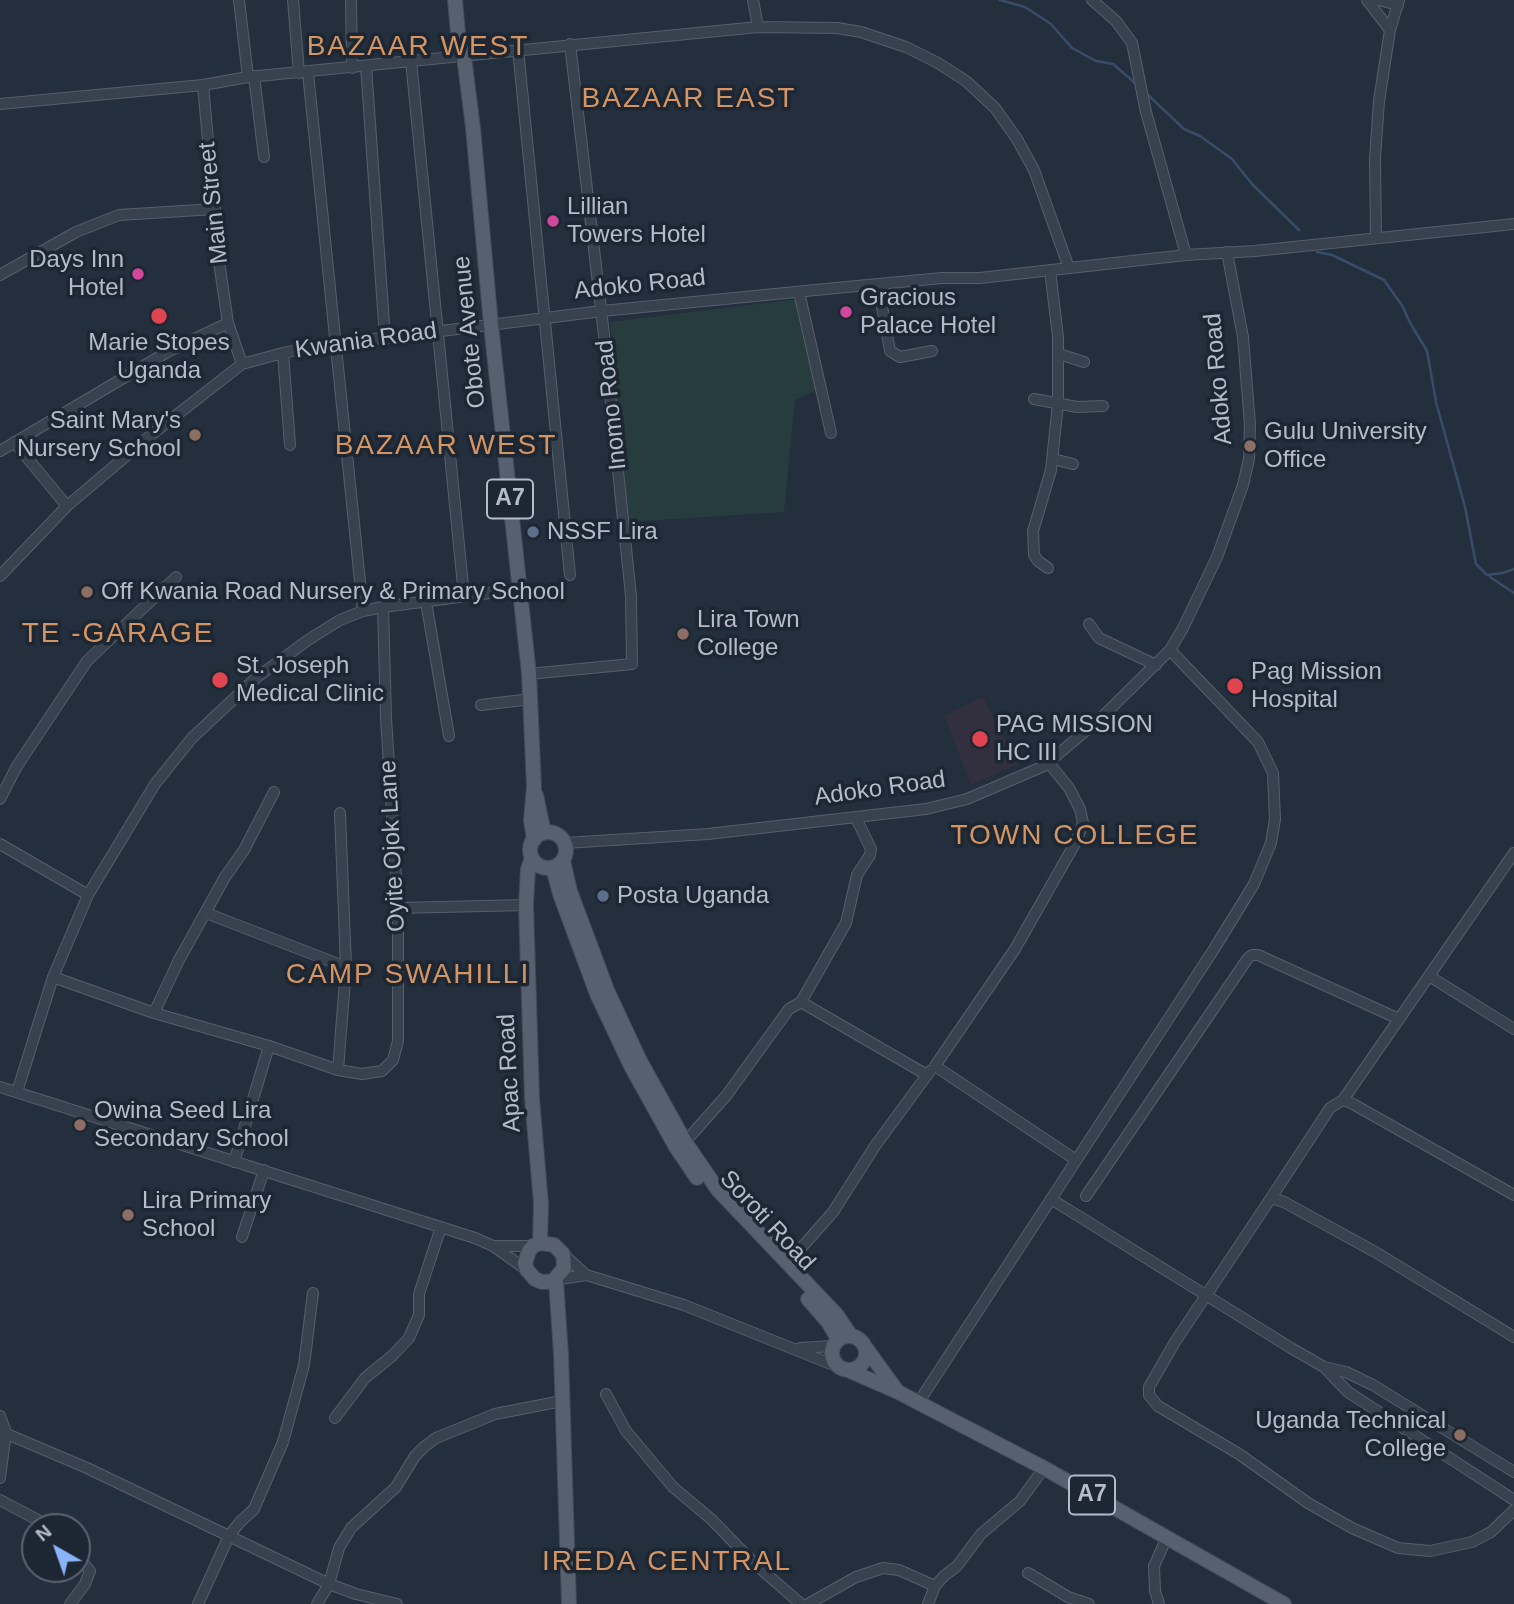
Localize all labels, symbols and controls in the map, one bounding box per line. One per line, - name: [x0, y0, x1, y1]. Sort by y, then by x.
- district label: BAZAAR WEST: [308, 30, 528, 64]
- district label: BAZAAR EAST: [583, 82, 795, 116]
- street label: Main Street: [193, 140, 235, 266]
- place label: Lillian Towers Hotel: [567, 193, 706, 249]
- marker: Lillian Towers Hotel: [545, 213, 561, 229]
- place label: Days Inn Hotel: [29, 246, 124, 302]
- street label: Obote Avenue: [448, 254, 492, 410]
- street label: Adoko Road: [573, 264, 707, 306]
- marker: Days Inn Hotel: [130, 266, 146, 282]
- place label: Gracious Palace Hotel: [860, 284, 996, 340]
- marker: Gracious Palace Hotel: [838, 304, 854, 320]
- marker: Marie Stopes Uganda: [149, 306, 169, 326]
- street label: Adoko Road: [1199, 312, 1239, 446]
- street label: Kwania Road: [293, 317, 439, 365]
- place label: Marie Stopes Uganda: [88, 329, 230, 385]
- street label: Inomo Road: [591, 338, 633, 472]
- place label: Saint Mary's Nursery School: [17, 407, 181, 463]
- place label: Gulu University Office: [1264, 418, 1427, 474]
- marker: Saint Mary's Nursery School: [187, 427, 203, 443]
- district label: BAZAAR WEST: [336, 429, 556, 463]
- marker: Gulu University Office: [1242, 438, 1258, 454]
- road number: A7: [487, 480, 533, 519]
- place label: NSSF Lira: [547, 518, 658, 546]
- marker: NSSF Lira: [525, 524, 541, 540]
- place label: Off Kwania Road Nursery & Primary School: [101, 578, 565, 606]
- marker: Off Kwania Road Nursery & Primary School: [79, 584, 95, 600]
- place label: Lira Town College: [697, 606, 800, 662]
- district label: TE -GARAGE: [23, 617, 213, 651]
- marker: Lira Town College: [675, 626, 691, 642]
- place label: St. Joseph Medical Clinic: [236, 652, 384, 708]
- place label: Pag Mission Hospital: [1251, 658, 1382, 714]
- marker: St. Joseph Medical Clinic: [210, 670, 230, 690]
- marker: Pag Mission Hospital: [1225, 676, 1245, 696]
- place label: PAG MISSION HC III: [996, 711, 1153, 767]
- marker: PAG MISSION HC III: [970, 729, 990, 749]
- street label: Oyite Ojok Lane: [374, 759, 412, 933]
- street label: Adoko Road: [813, 766, 947, 812]
- district label: TOWN COLLEGE: [952, 819, 1198, 853]
- place label: Posta Uganda: [617, 882, 769, 910]
- marker: Posta Uganda: [595, 888, 611, 904]
- district label: CAMP SWAHILLI: [287, 958, 529, 992]
- street label: Apac Road: [493, 1013, 527, 1133]
- place label: Owina Seed Lira Secondary School: [94, 1097, 289, 1153]
- marker: Owina Seed Lira Secondary School: [72, 1117, 88, 1133]
- street label: Soroti Road: [713, 1165, 821, 1277]
- place label: Lira Primary School: [142, 1187, 271, 1243]
- marker: Lira Primary School: [120, 1207, 136, 1223]
- place label: Uganda Technical College: [1255, 1407, 1446, 1463]
- marker: Uganda Technical College: [1452, 1427, 1468, 1443]
- road number: A7: [1069, 1476, 1115, 1514]
- north arrow: [21, 1513, 91, 1583]
- text: N: [31, 1521, 55, 1546]
- district label: IREDA CENTRAL: [544, 1545, 790, 1579]

